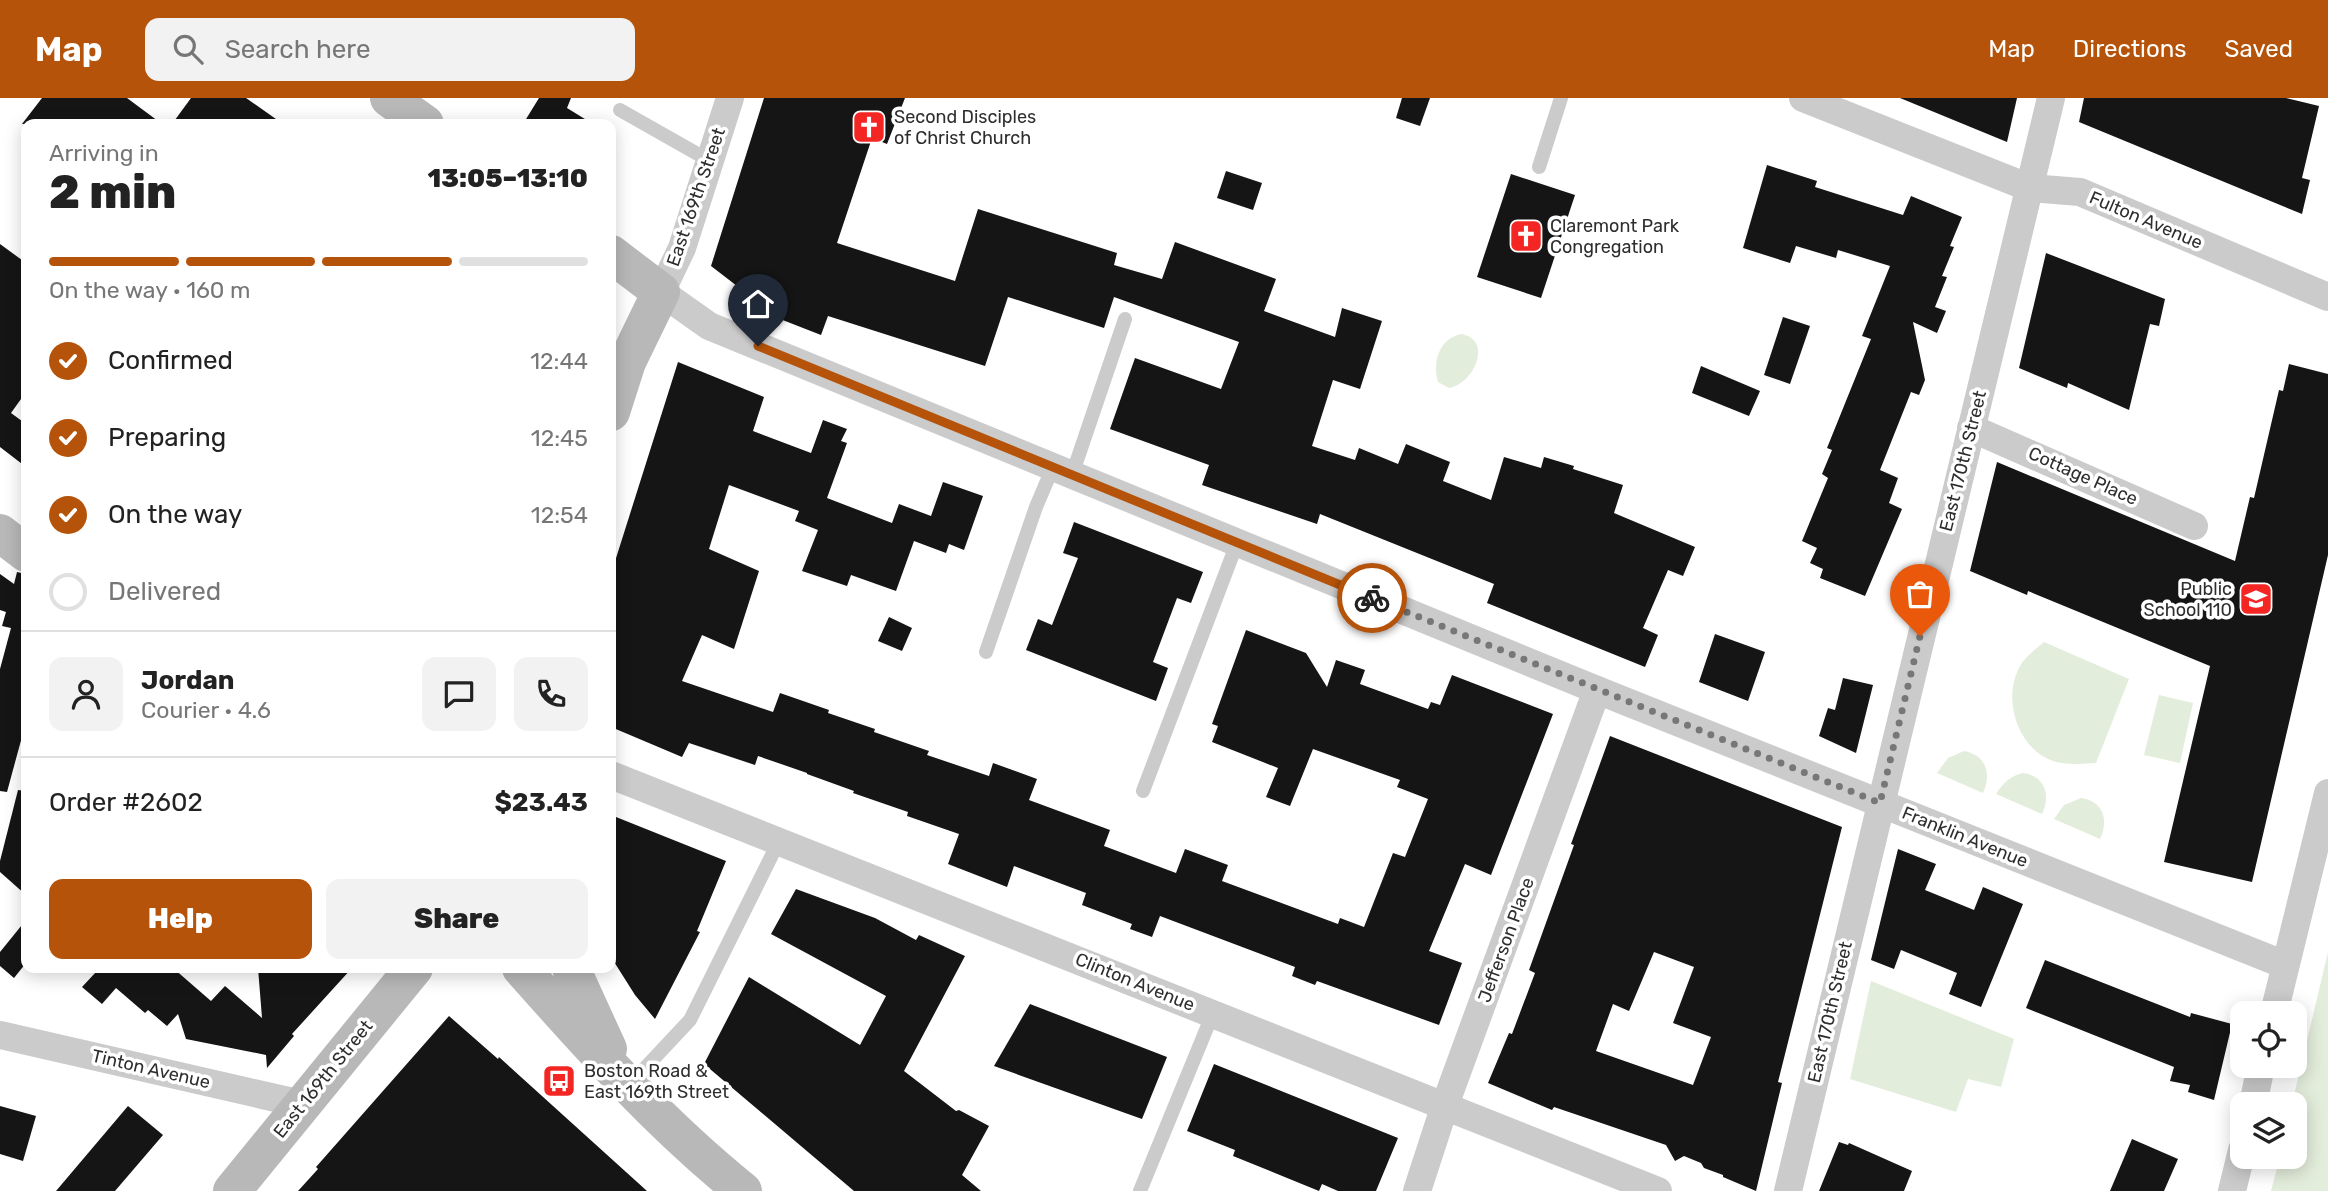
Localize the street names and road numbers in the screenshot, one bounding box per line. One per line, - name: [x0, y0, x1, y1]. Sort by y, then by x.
- street label: East 169th Street: [662, 125, 730, 269]
- street label: Fulton Avenue: [2086, 186, 2206, 254]
- street label: East 170th Street: [1935, 388, 1991, 534]
- street label: Cottage Place: [2025, 442, 2141, 510]
- street label: Franklin Avenue: [1899, 802, 2031, 872]
- street label: Jefferson Place: [1473, 875, 1539, 1005]
- street label: East 170th Street: [1803, 939, 1857, 1085]
- street label: Clinton Avenue: [1072, 948, 1198, 1016]
- street label: East 169th Street: [269, 1016, 377, 1142]
- street label: Tinton Avenue: [90, 1045, 212, 1093]

